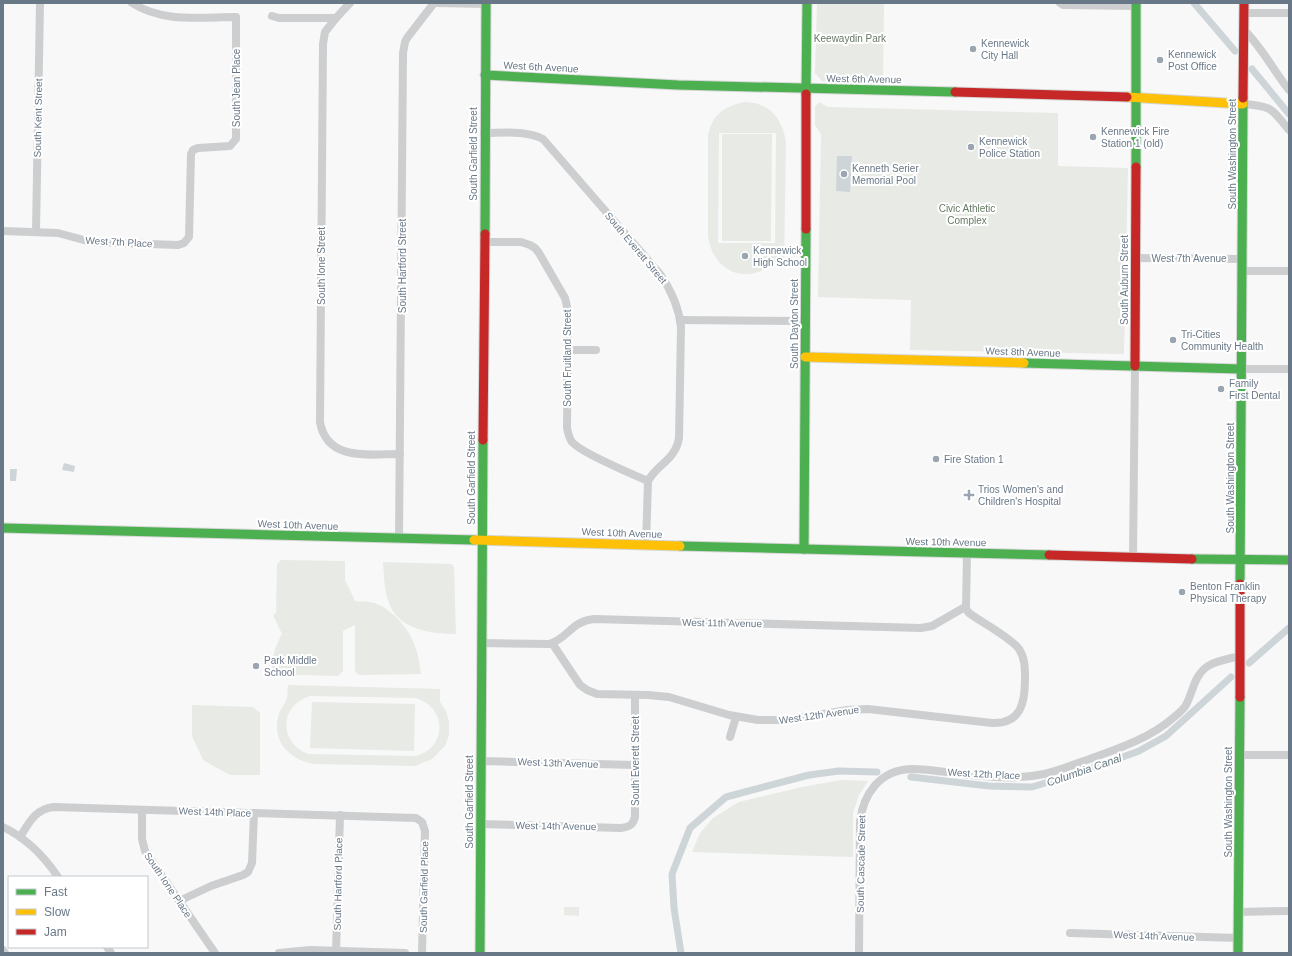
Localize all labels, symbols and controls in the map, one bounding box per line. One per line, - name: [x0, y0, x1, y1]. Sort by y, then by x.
- park label: Keewaydin Park: [814, 33, 887, 44]
- place label: Kennewick City Hall: [981, 38, 1030, 61]
- marker: Kennewick City Hall: [968, 44, 978, 54]
- street label: South Jean Place: [231, 48, 242, 127]
- place label: Kennewick Post Office: [1168, 49, 1217, 72]
- marker: Kennewick Post Office: [1155, 55, 1165, 65]
- street label: West 6th Avenue: [503, 60, 579, 74]
- street label: West 6th Avenue: [826, 73, 902, 85]
- street label: South Kent Street: [32, 78, 44, 158]
- street label: South Washington Street: [1227, 98, 1238, 209]
- street label: South Garfield Street: [468, 107, 479, 201]
- place label: Kennewick Fire Station 1 (old): [1101, 126, 1170, 149]
- marker: Kennewick Fire Station 1 (old): [1088, 132, 1098, 142]
- place label: Kennewick Police Station: [979, 136, 1040, 159]
- marker: Kennewick Police Station: [966, 142, 976, 152]
- place label: Kenneth Serier Memorial Pool: [852, 163, 919, 186]
- marker: Kenneth Serier Memorial Pool: [839, 169, 849, 179]
- park label: Civic Athletic Complex: [939, 203, 995, 226]
- street label: South Everett Street: [603, 210, 669, 286]
- street label: South Hartford Street: [397, 219, 408, 313]
- street label: South Ione Street: [316, 227, 327, 305]
- street label: West 7th Place: [85, 235, 153, 249]
- street label: South Auburn Street: [1119, 235, 1130, 325]
- place label: Kennewick High School: [753, 245, 807, 268]
- marker: Kennewick High School: [740, 251, 750, 261]
- street label: West 7th Avenue: [1151, 253, 1227, 264]
- street label: South Dayton Street: [789, 279, 800, 369]
- street label: South Fruitland Street: [562, 309, 573, 407]
- place label: Tri-Cities Community Health: [1181, 329, 1263, 352]
- marker: Tri-Cities Community Health: [1168, 335, 1178, 345]
- street label: West 8th Avenue: [985, 345, 1061, 359]
- place label: Family First Dental: [1229, 378, 1280, 401]
- marker: Family First Dental: [1216, 384, 1226, 394]
- street label: South Washington Street: [1225, 422, 1236, 533]
- street label: South Garfield Street: [466, 431, 477, 525]
- marker: Fire Station 1: [931, 454, 941, 464]
- place label: Fire Station 1: [944, 454, 1004, 465]
- place label: Trios Women's and Children's Hospital: [978, 484, 1063, 507]
- marker: Trios Women's and Children's Hospital: [963, 489, 975, 501]
- street label: West 10th Avenue: [257, 518, 339, 532]
- street label: West 10th Avenue: [581, 526, 663, 540]
- street label: West 10th Avenue: [906, 536, 987, 548]
- place label: Benton Franklin Physical Therapy: [1190, 581, 1267, 604]
- marker: Benton Franklin Physical Therapy: [1177, 587, 1187, 597]
- street label: West 11th Avenue: [682, 617, 763, 629]
- place label: Park Middle School: [264, 655, 317, 678]
- marker: Park Middle School: [251, 661, 261, 671]
- street label: West 12th Avenue: [778, 704, 860, 726]
- street label: South Everett Street: [630, 716, 641, 806]
- street label: South Washington Street: [1223, 746, 1234, 857]
- water label: Columbia Canal: [1045, 751, 1123, 788]
- street label: South Garfield Street: [464, 755, 475, 849]
- street label: West 13th Avenue: [517, 756, 599, 770]
- street label: West 12th Place: [947, 767, 1021, 781]
- street label: West 14th Place: [179, 805, 252, 819]
- street label: South Cascade Street: [855, 815, 867, 913]
- street label: West 14th Avenue: [516, 820, 597, 832]
- street label: South Hartford Place: [332, 837, 344, 931]
- street label: South Garfield Place: [418, 841, 430, 933]
- street label: South Ione Place: [142, 850, 194, 920]
- legend: [8, 876, 148, 948]
- text: Fast: [44, 885, 68, 899]
- text: Slow: [44, 905, 70, 919]
- text: Jam: [44, 925, 67, 939]
- street label: West 14th Avenue: [1113, 929, 1195, 943]

